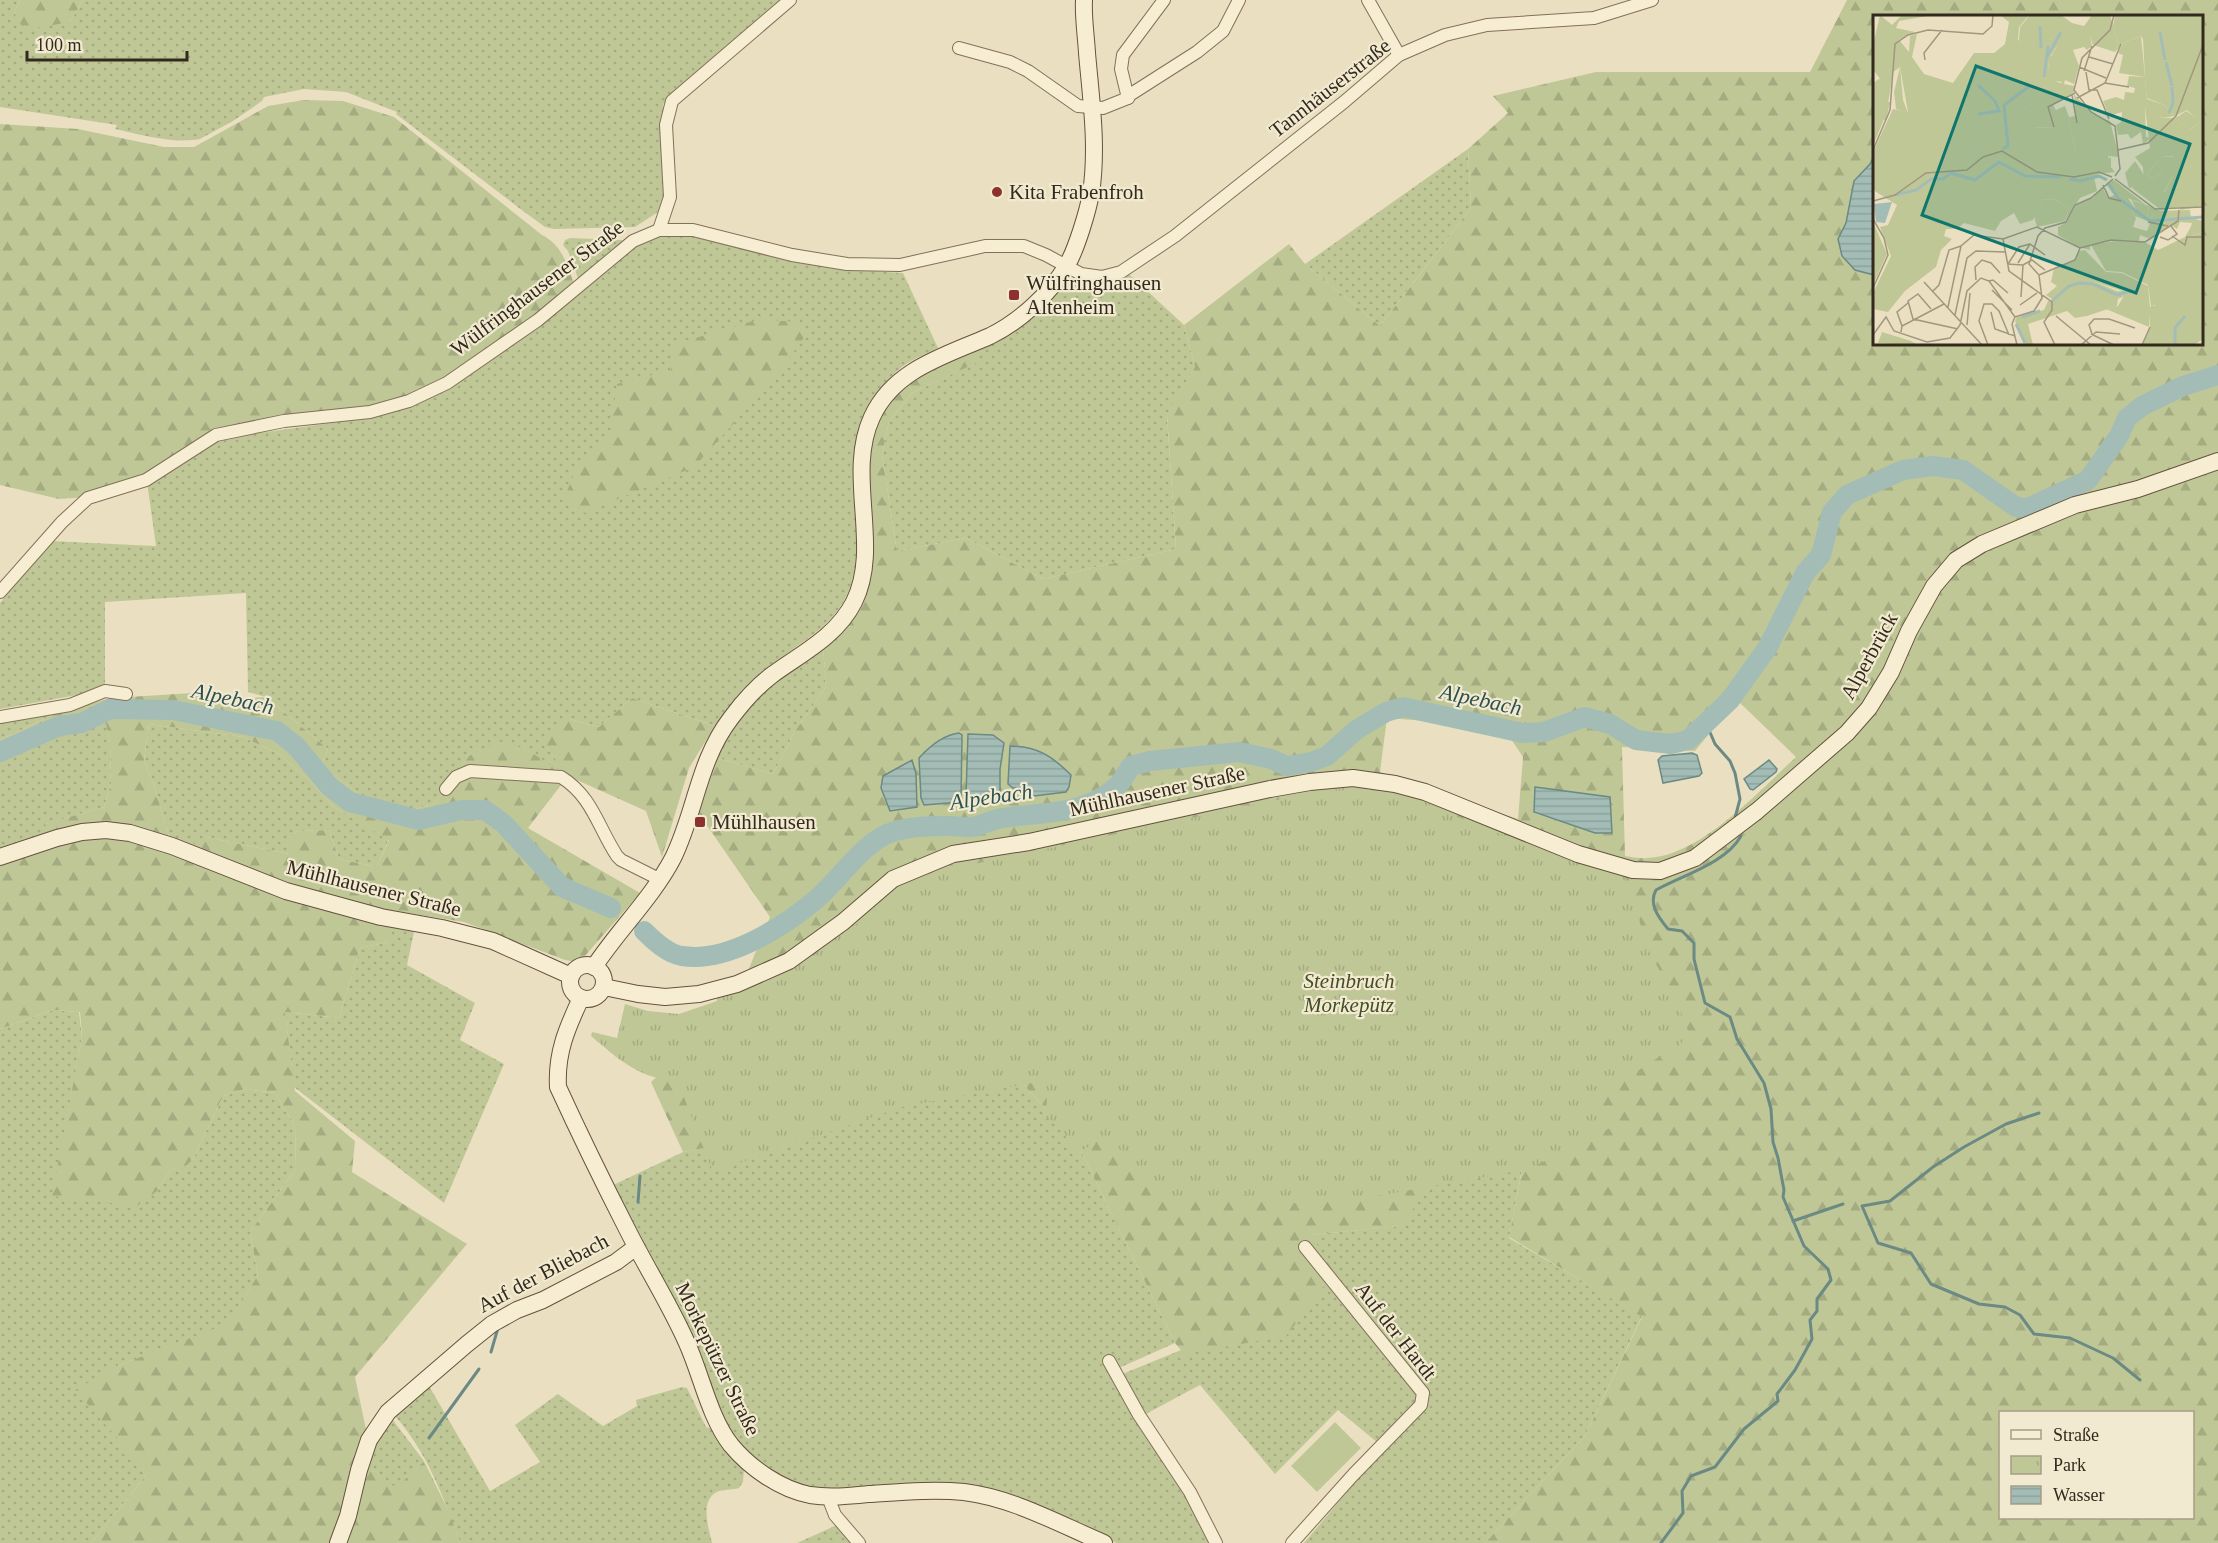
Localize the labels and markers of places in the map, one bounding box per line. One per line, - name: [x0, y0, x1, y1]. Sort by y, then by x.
- place label: Kita Frabenfroh: [1009, 180, 1144, 204]
- marker: Kita Frabenfroh: [990, 185, 1004, 199]
- place label: Wülfringhausen Altenheim: [1026, 271, 1162, 319]
- marker: Wülfringhausen Altenheim: [1007, 288, 1021, 302]
- place label: Mühlhausen: [712, 810, 816, 834]
- marker: Mühlhausen: [693, 815, 707, 829]

